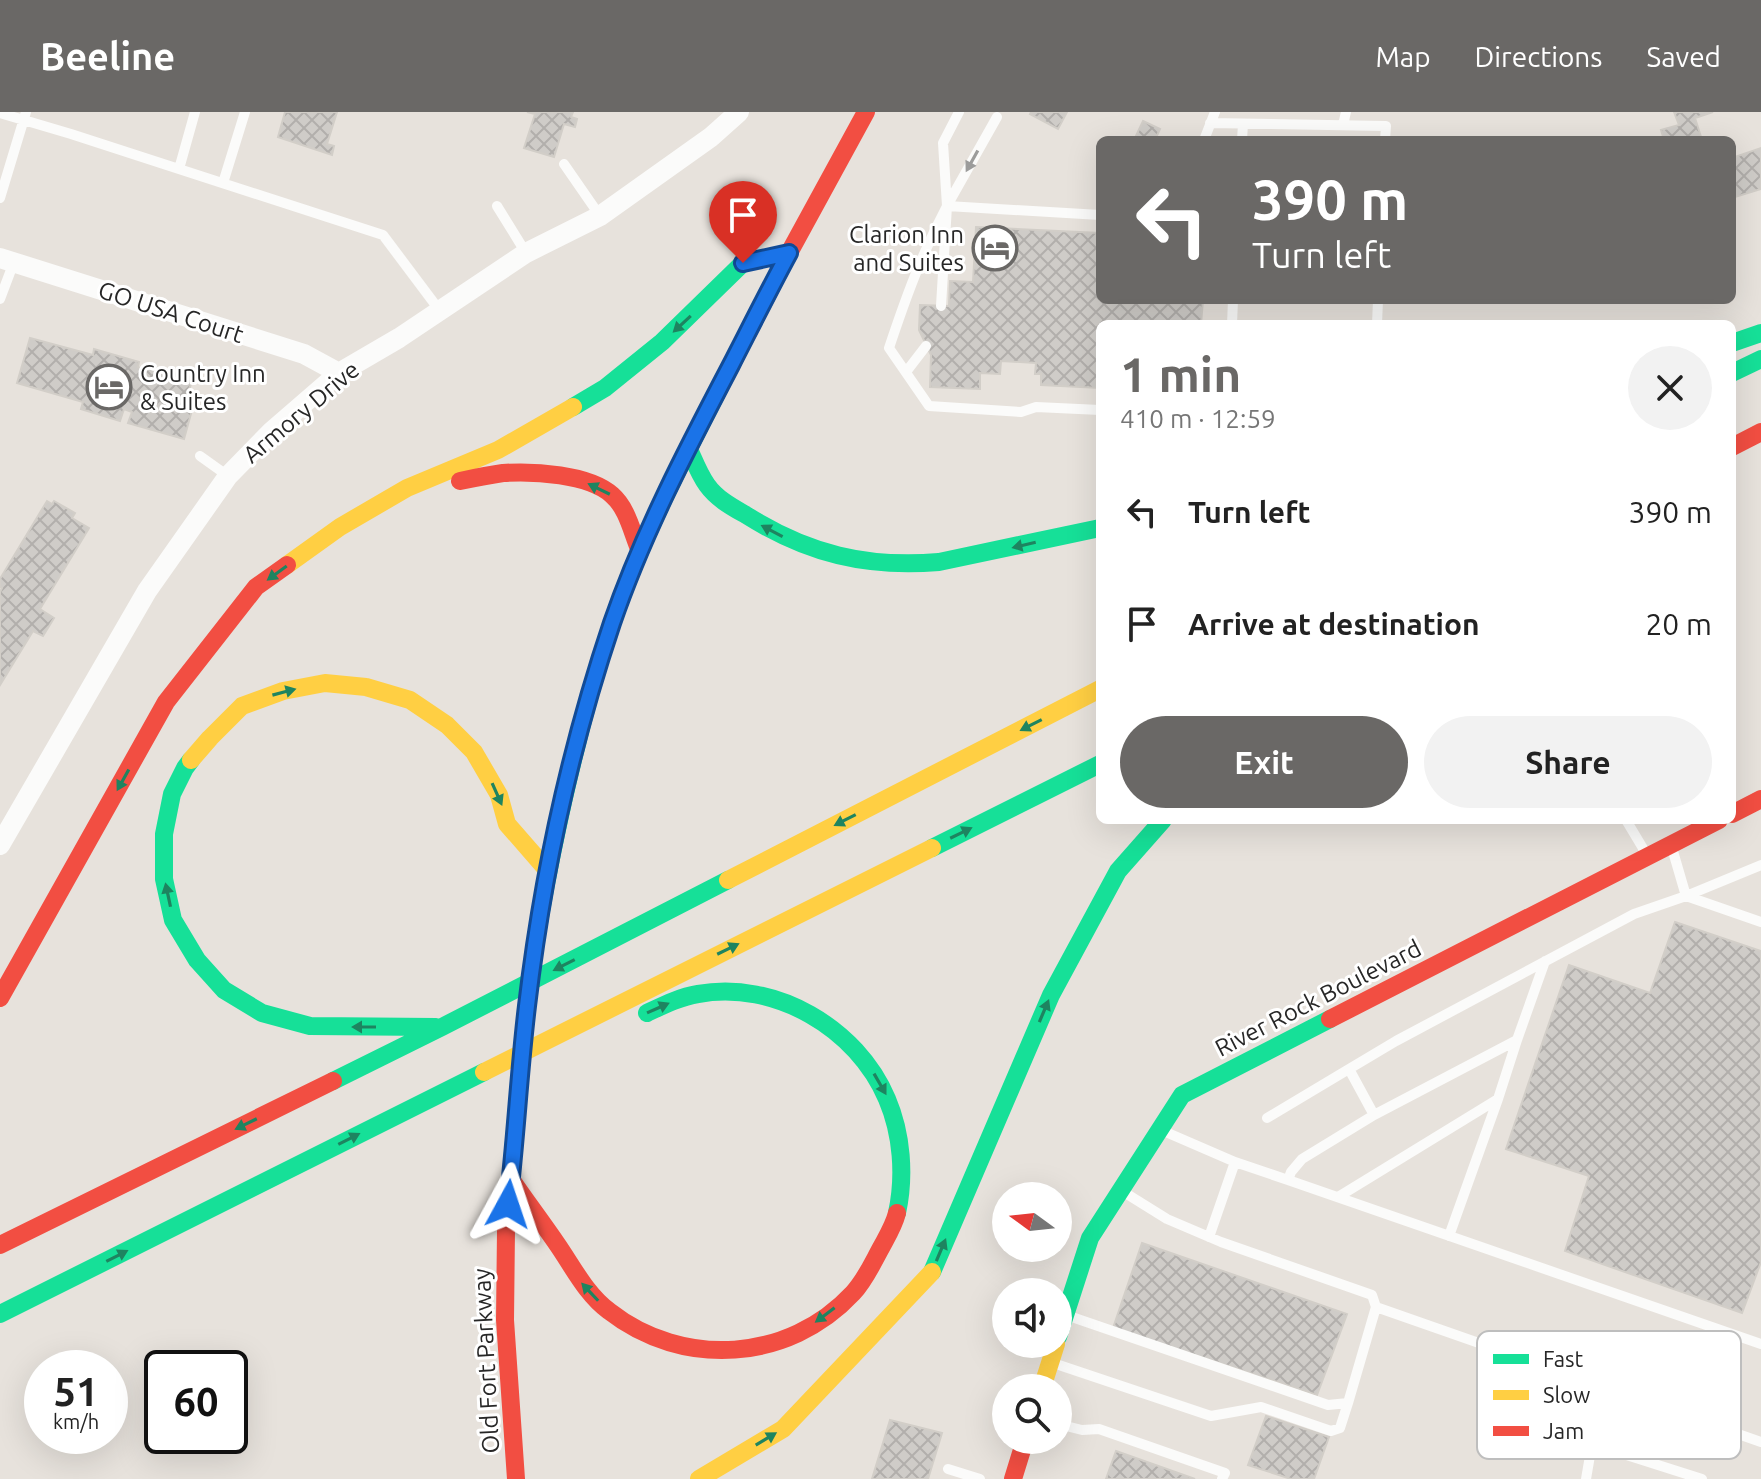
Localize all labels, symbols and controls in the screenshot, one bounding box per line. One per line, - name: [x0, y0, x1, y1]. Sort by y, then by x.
- text: Beeline: [40, 35, 175, 77]
- text: Map: [1375, 41, 1431, 72]
- text: Directions: [1475, 41, 1602, 72]
- text: Saved: [1646, 41, 1721, 72]
- one-way arrow: [965, 150, 979, 173]
- icon: left: [1120, 168, 1224, 272]
- text: 390 m: [1252, 168, 1408, 231]
- pin: [709, 181, 777, 263]
- icon: arrive: [721, 193, 765, 237]
- place label: Clarion Inn and Suites: [849, 221, 964, 276]
- hotel icon: Clarion Inn and Suites: [971, 224, 1019, 272]
- text: Turn left: [1252, 234, 1391, 275]
- street label: GO USA Court: [95, 276, 248, 348]
- one-way arrow: [672, 315, 691, 333]
- button: close: [1628, 346, 1712, 430]
- text: 1 min: [1120, 347, 1241, 401]
- street label: Armory Drive: [238, 356, 364, 468]
- place label: Country Inn & Suites: [140, 360, 266, 415]
- hotel icon: Country Inn & Suites: [85, 363, 133, 411]
- text: 410 m · 12:59: [1120, 404, 1276, 433]
- one-way arrow: [587, 482, 610, 495]
- icon: left: [1120, 490, 1164, 534]
- text: Turn left: [1188, 495, 1310, 529]
- text: 390 m: [1628, 495, 1712, 529]
- one-way arrow: [760, 524, 783, 537]
- one-way arrow: [1011, 539, 1036, 552]
- one-way arrow: [266, 564, 287, 580]
- icon: arrive: [1120, 602, 1164, 646]
- text: Arrive at destination: [1188, 607, 1480, 641]
- text: 20 m: [1645, 607, 1712, 641]
- one-way arrow: [272, 685, 296, 698]
- button: Exit: [1120, 716, 1408, 808]
- button: Share: [1424, 716, 1712, 808]
- one-way arrow: [1019, 718, 1042, 731]
- one-way arrow: [116, 768, 130, 791]
- one-way arrow: [490, 782, 503, 806]
- one-way arrow: [833, 813, 856, 827]
- one-way arrow: [949, 827, 972, 840]
- one-way arrow: [161, 883, 174, 908]
- street label: River Rock Boulevard: [1210, 934, 1426, 1062]
- one-way arrow: [717, 942, 740, 956]
- one-way arrow: [553, 957, 575, 971]
- one-way arrow: [1037, 999, 1050, 1023]
- one-way arrow: [646, 1001, 670, 1014]
- one-way arrow: [351, 1020, 376, 1033]
- one-way arrow: [873, 1073, 887, 1096]
- one-way arrow: [235, 1117, 258, 1131]
- one-way arrow: [338, 1132, 361, 1146]
- position arrow: [466, 1162, 550, 1246]
- north arrow: [992, 1182, 1072, 1262]
- map controls: [992, 1182, 1072, 1454]
- one-way arrow: [935, 1238, 948, 1262]
- one-way arrow: [105, 1249, 128, 1262]
- street label: Old Fort Parkway: [468, 1267, 504, 1454]
- button: sound: [992, 1278, 1072, 1358]
- one-way arrow: [582, 1283, 600, 1302]
- one-way arrow: [815, 1306, 835, 1322]
- legend: [1477, 1331, 1741, 1459]
- text: Fast: [1543, 1346, 1584, 1371]
- speed limit sign: 60: [144, 1350, 248, 1454]
- text: 51: [53, 1369, 99, 1414]
- button: search: [992, 1374, 1072, 1454]
- text: Slow: [1543, 1382, 1590, 1407]
- text: km/h: [53, 1410, 99, 1433]
- text: Jam: [1543, 1418, 1584, 1443]
- one-way arrow: [755, 1432, 777, 1446]

